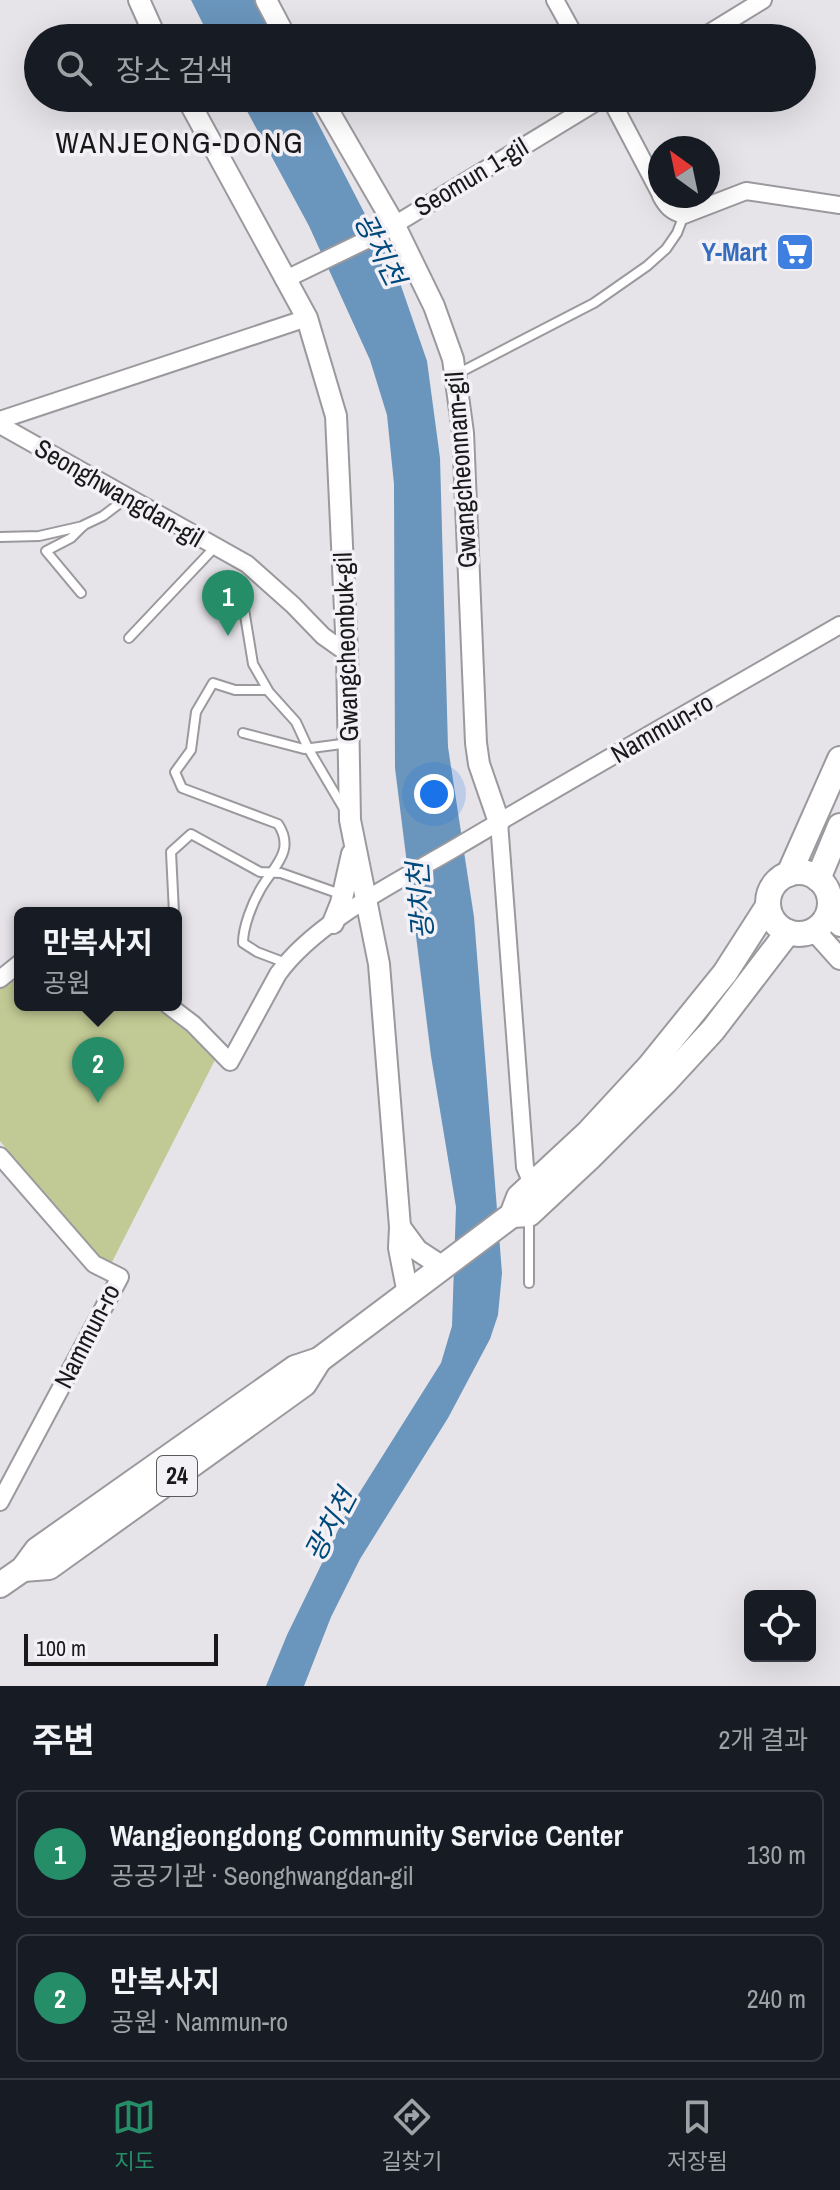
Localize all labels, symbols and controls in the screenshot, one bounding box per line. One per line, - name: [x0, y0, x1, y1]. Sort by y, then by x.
- search box: [24, 24, 816, 112]
- icon: search: [52, 46, 96, 90]
- text: 장소 검색: [116, 50, 233, 90]
- district label: WANJEONG-DONG: [55, 122, 305, 162]
- street label: Seomun 1-gil: [407, 129, 534, 224]
- north arrow: [648, 136, 720, 208]
- water label: 광치천: [346, 206, 416, 295]
- supermarket icon: Y-Mart: [774, 231, 816, 273]
- place label: Y-Mart: [702, 234, 767, 269]
- street label: Gwangcheonnam-gil: [436, 371, 485, 569]
- street label: Seonghwangdan-gil: [28, 430, 210, 555]
- street label: Gwangcheonbuk-gil: [325, 552, 366, 742]
- pin: 1: [202, 570, 254, 636]
- street label: Nammun-ro: [604, 684, 719, 771]
- your location: [414, 774, 454, 814]
- water label: 광치천: [398, 858, 442, 941]
- popup: [14, 907, 182, 1011]
- text: 만복사지: [43, 922, 153, 962]
- text: 공원: [43, 965, 91, 1000]
- pin: 2: [72, 1037, 124, 1103]
- street label: Nammun-ro: [45, 1278, 128, 1394]
- road number: 24: [157, 1456, 197, 1496]
- water label: 광치천: [295, 1479, 366, 1568]
- map controls: [744, 1590, 816, 1662]
- button: locate: [744, 1590, 816, 1662]
- scale bar: [24, 1630, 218, 1666]
- text: 100 m: [36, 1633, 86, 1663]
- text: 주변: [32, 1717, 95, 1763]
- text: 2개 결과: [718, 1722, 808, 1757]
- text: Wangjeongdong Community Service Center: [110, 1815, 623, 1855]
- text: 1: [54, 1837, 66, 1872]
- text: 130 m: [747, 1837, 806, 1872]
- text: 공공기관 · Seonghwangdan-gil: [110, 1858, 413, 1893]
- text: 만복사지: [110, 1961, 220, 2001]
- text: 2: [54, 1981, 66, 2016]
- text: 240 m: [747, 1981, 806, 2016]
- text: 공원 · Nammun-ro: [110, 2004, 288, 2039]
- tab: 지도: [112, 2095, 156, 2176]
- tab: 길찾기: [381, 2095, 442, 2176]
- tab: 저장됨: [667, 2095, 728, 2176]

